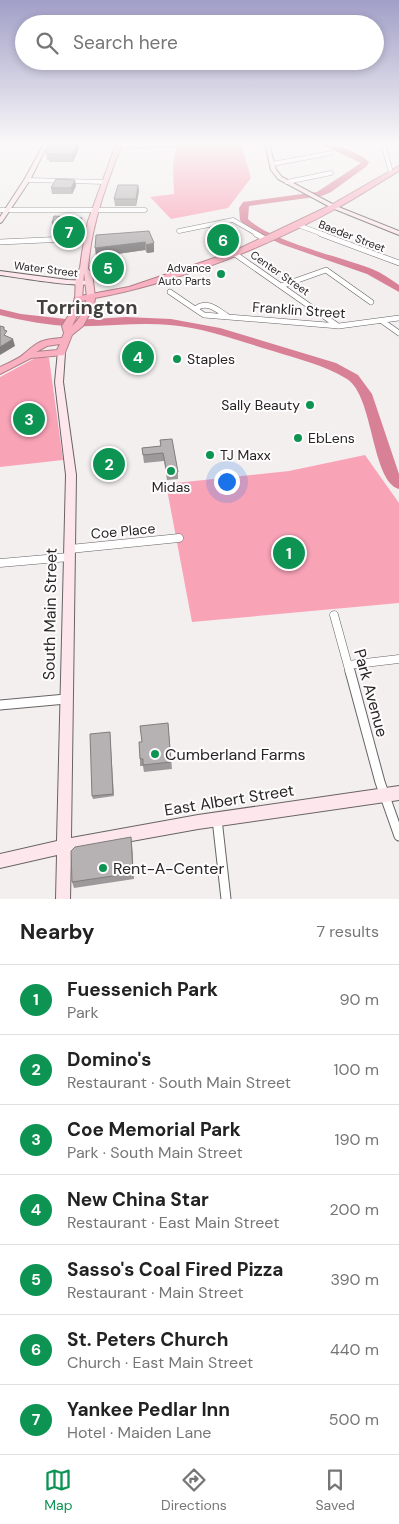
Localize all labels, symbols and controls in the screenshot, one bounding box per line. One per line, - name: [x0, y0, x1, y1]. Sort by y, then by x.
- search box: [15, 15, 384, 70]
- icon: search: [33, 29, 61, 57]
- text: Search here: [73, 30, 178, 55]
- pin: 7: [53, 213, 85, 251]
- street label: Baeder Street: [317, 217, 387, 255]
- pin: 6: [207, 221, 239, 259]
- street label: Center Street: [248, 247, 312, 299]
- pin: 5: [92, 249, 124, 287]
- street label: Water Street: [13, 258, 79, 280]
- place label: Advance Auto Parts: [158, 261, 211, 288]
- marker: Advance Auto Parts: [215, 268, 227, 280]
- district label: Torrington: [36, 294, 138, 320]
- street label: Franklin Street: [252, 298, 346, 322]
- pin: 4: [122, 338, 154, 376]
- place label: Staples: [187, 350, 235, 368]
- marker: Staples: [171, 353, 183, 365]
- place label: Sally Beauty: [221, 396, 300, 414]
- marker: Sally Beauty: [304, 399, 316, 411]
- pin: 3: [13, 400, 45, 438]
- place label: EbLens: [308, 429, 355, 447]
- marker: EbLens: [292, 432, 304, 444]
- pin: 2: [93, 445, 125, 483]
- place label: TJ Maxx: [220, 446, 271, 464]
- marker: TJ Maxx: [204, 449, 216, 461]
- marker: Midas: [165, 465, 177, 477]
- your location: [214, 469, 240, 495]
- place label: Midas: [152, 478, 190, 496]
- street label: Coe Place: [90, 519, 156, 543]
- pin: 1: [273, 534, 305, 572]
- street label: South Main Street: [38, 548, 62, 680]
- street label: Park Avenue: [349, 647, 393, 739]
- place label: Cumberland Farms: [165, 744, 306, 765]
- marker: Cumberland Farms: [149, 748, 161, 760]
- street label: East Albert Street: [163, 779, 295, 821]
- place label: Rent-A-Center: [113, 858, 224, 879]
- marker: Rent-A-Center: [97, 862, 109, 874]
- text: Nearby: [20, 918, 94, 946]
- text: 7 results: [316, 921, 379, 942]
- text: Fuessenich Park: [67, 977, 218, 1002]
- text: 1: [33, 989, 39, 1010]
- text: 90 m: [339, 989, 379, 1010]
- text: Park: [67, 1002, 99, 1023]
- text: Domino's: [67, 1047, 151, 1072]
- text: 2: [31, 1059, 41, 1080]
- text: 100 m: [334, 1059, 379, 1080]
- text: Restaurant · South Main Street: [67, 1072, 291, 1093]
- text: Coe Memorial Park: [67, 1117, 241, 1142]
- text: 3: [31, 1129, 41, 1150]
- text: 190 m: [335, 1129, 379, 1150]
- text: Park · South Main Street: [67, 1142, 243, 1163]
- text: New China Star: [67, 1187, 209, 1212]
- text: 4: [31, 1199, 41, 1220]
- text: 200 m: [330, 1199, 379, 1220]
- text: Restaurant · East Main Street: [67, 1212, 279, 1233]
- text: Sasso's Coal Fired Pizza: [67, 1257, 283, 1282]
- text: 5: [31, 1269, 41, 1290]
- text: 390 m: [331, 1269, 379, 1290]
- text: Restaurant · Main Street: [67, 1282, 243, 1303]
- text: St. Peters Church: [67, 1327, 229, 1352]
- text: 6: [31, 1339, 41, 1360]
- text: 440 m: [330, 1339, 379, 1360]
- text: Church · East Main Street: [67, 1352, 253, 1373]
- text: Yankee Pedlar Inn: [67, 1397, 230, 1422]
- text: 7: [32, 1409, 40, 1430]
- text: 500 m: [329, 1409, 379, 1430]
- text: Hotel · Maiden Lane: [67, 1422, 211, 1443]
- tab: Map: [44, 1466, 72, 1514]
- tab: Directions: [161, 1466, 227, 1514]
- tab: Saved: [315, 1466, 355, 1514]

